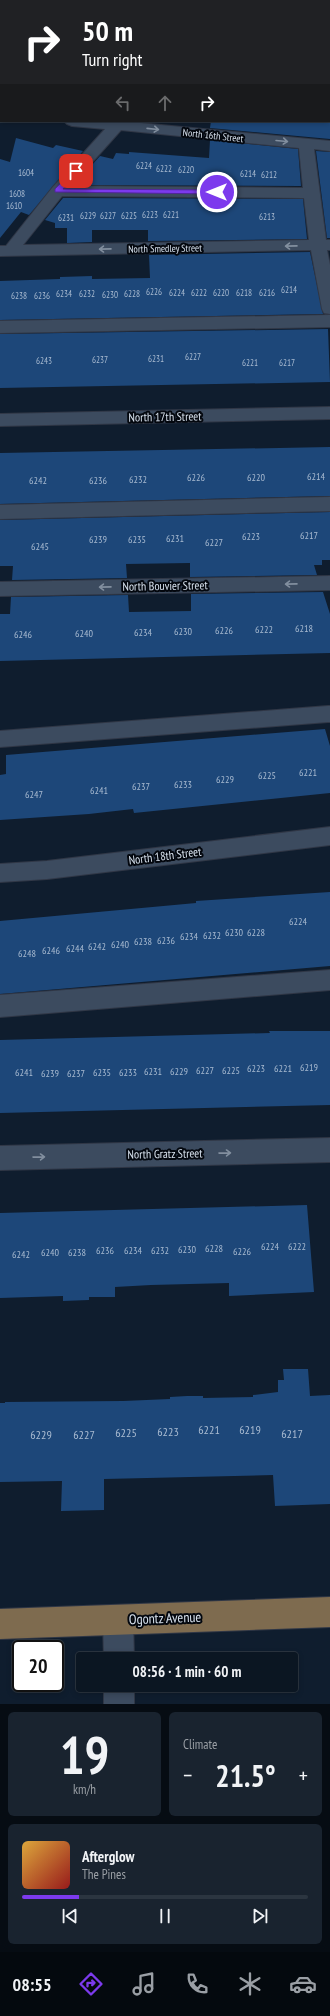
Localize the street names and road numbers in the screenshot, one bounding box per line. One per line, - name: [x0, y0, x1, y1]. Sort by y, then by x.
- street label: North 16th Street: [182, 126, 244, 145]
- street label: North Smedley Street: [128, 241, 202, 256]
- street label: North 17th Street: [128, 408, 202, 425]
- street label: North Bouvier Street: [122, 577, 208, 594]
- street label: North 18th Street: [128, 844, 203, 867]
- street label: North Gratz Street: [127, 1145, 203, 1162]
- street label: Ogontz Avenue: [128, 1608, 202, 1628]

